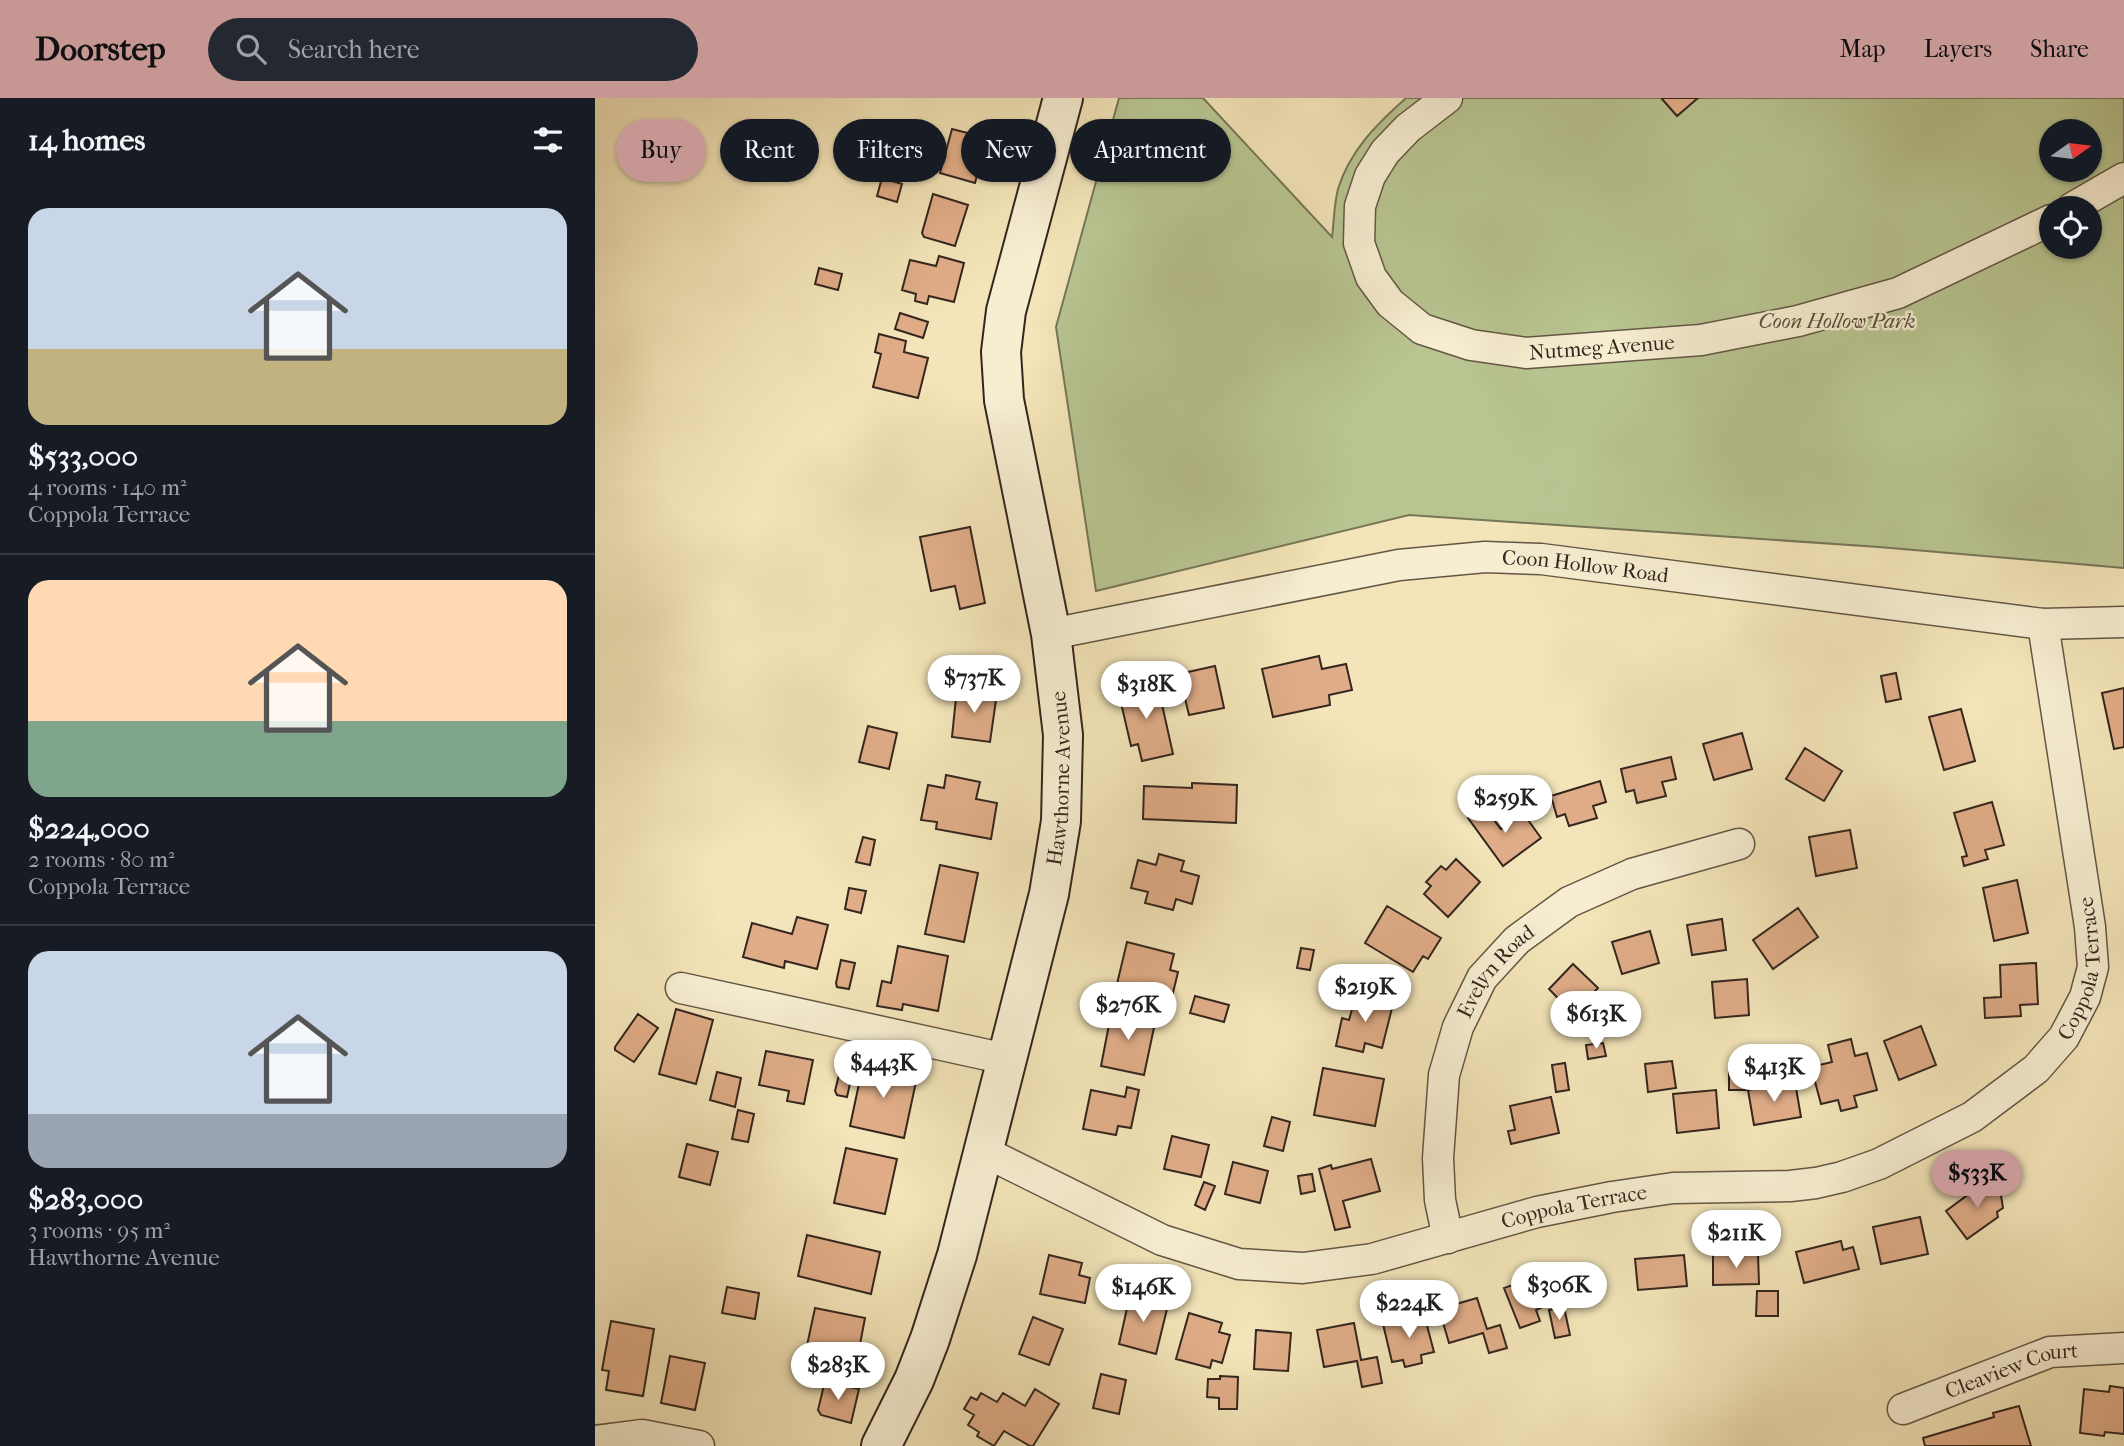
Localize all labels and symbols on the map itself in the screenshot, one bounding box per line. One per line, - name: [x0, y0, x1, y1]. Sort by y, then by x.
- north arrow: [2039, 119, 2102, 182]
- park label: Coon Hollow Park: [1759, 309, 1915, 333]
- street label: Nutmeg Avenue: [1528, 330, 1676, 365]
- street label: Coon Hollow Road: [1502, 546, 1671, 587]
- pin: $737K: [925, 656, 1023, 715]
- pin: $318K: [1097, 662, 1195, 721]
- street label: Hawthorne Avenue: [1042, 690, 1075, 867]
- pin: $259K: [1456, 776, 1554, 835]
- street label: Coppola Terrace: [2053, 895, 2105, 1044]
- street label: Evelyn Road: [1452, 919, 1539, 1022]
- pin: $219K: [1316, 964, 1414, 1024]
- pin: $276K: [1079, 982, 1177, 1042]
- pin: $613K: [1547, 992, 1645, 1051]
- pin: $443K: [834, 1040, 932, 1100]
- pin: $413K: [1725, 1044, 1823, 1104]
- pin: $533K: [1928, 1150, 2026, 1210]
- street label: Coppola Terrace: [1498, 1180, 1648, 1234]
- pin: $211K: [1687, 1210, 1785, 1270]
- pin: $306K: [1510, 1262, 1608, 1322]
- pin: $146K: [1094, 1264, 1192, 1324]
- pin: $224K: [1360, 1280, 1458, 1340]
- street label: Cleaview Court: [1942, 1338, 2079, 1403]
- pin: $283K: [789, 1342, 887, 1402]

